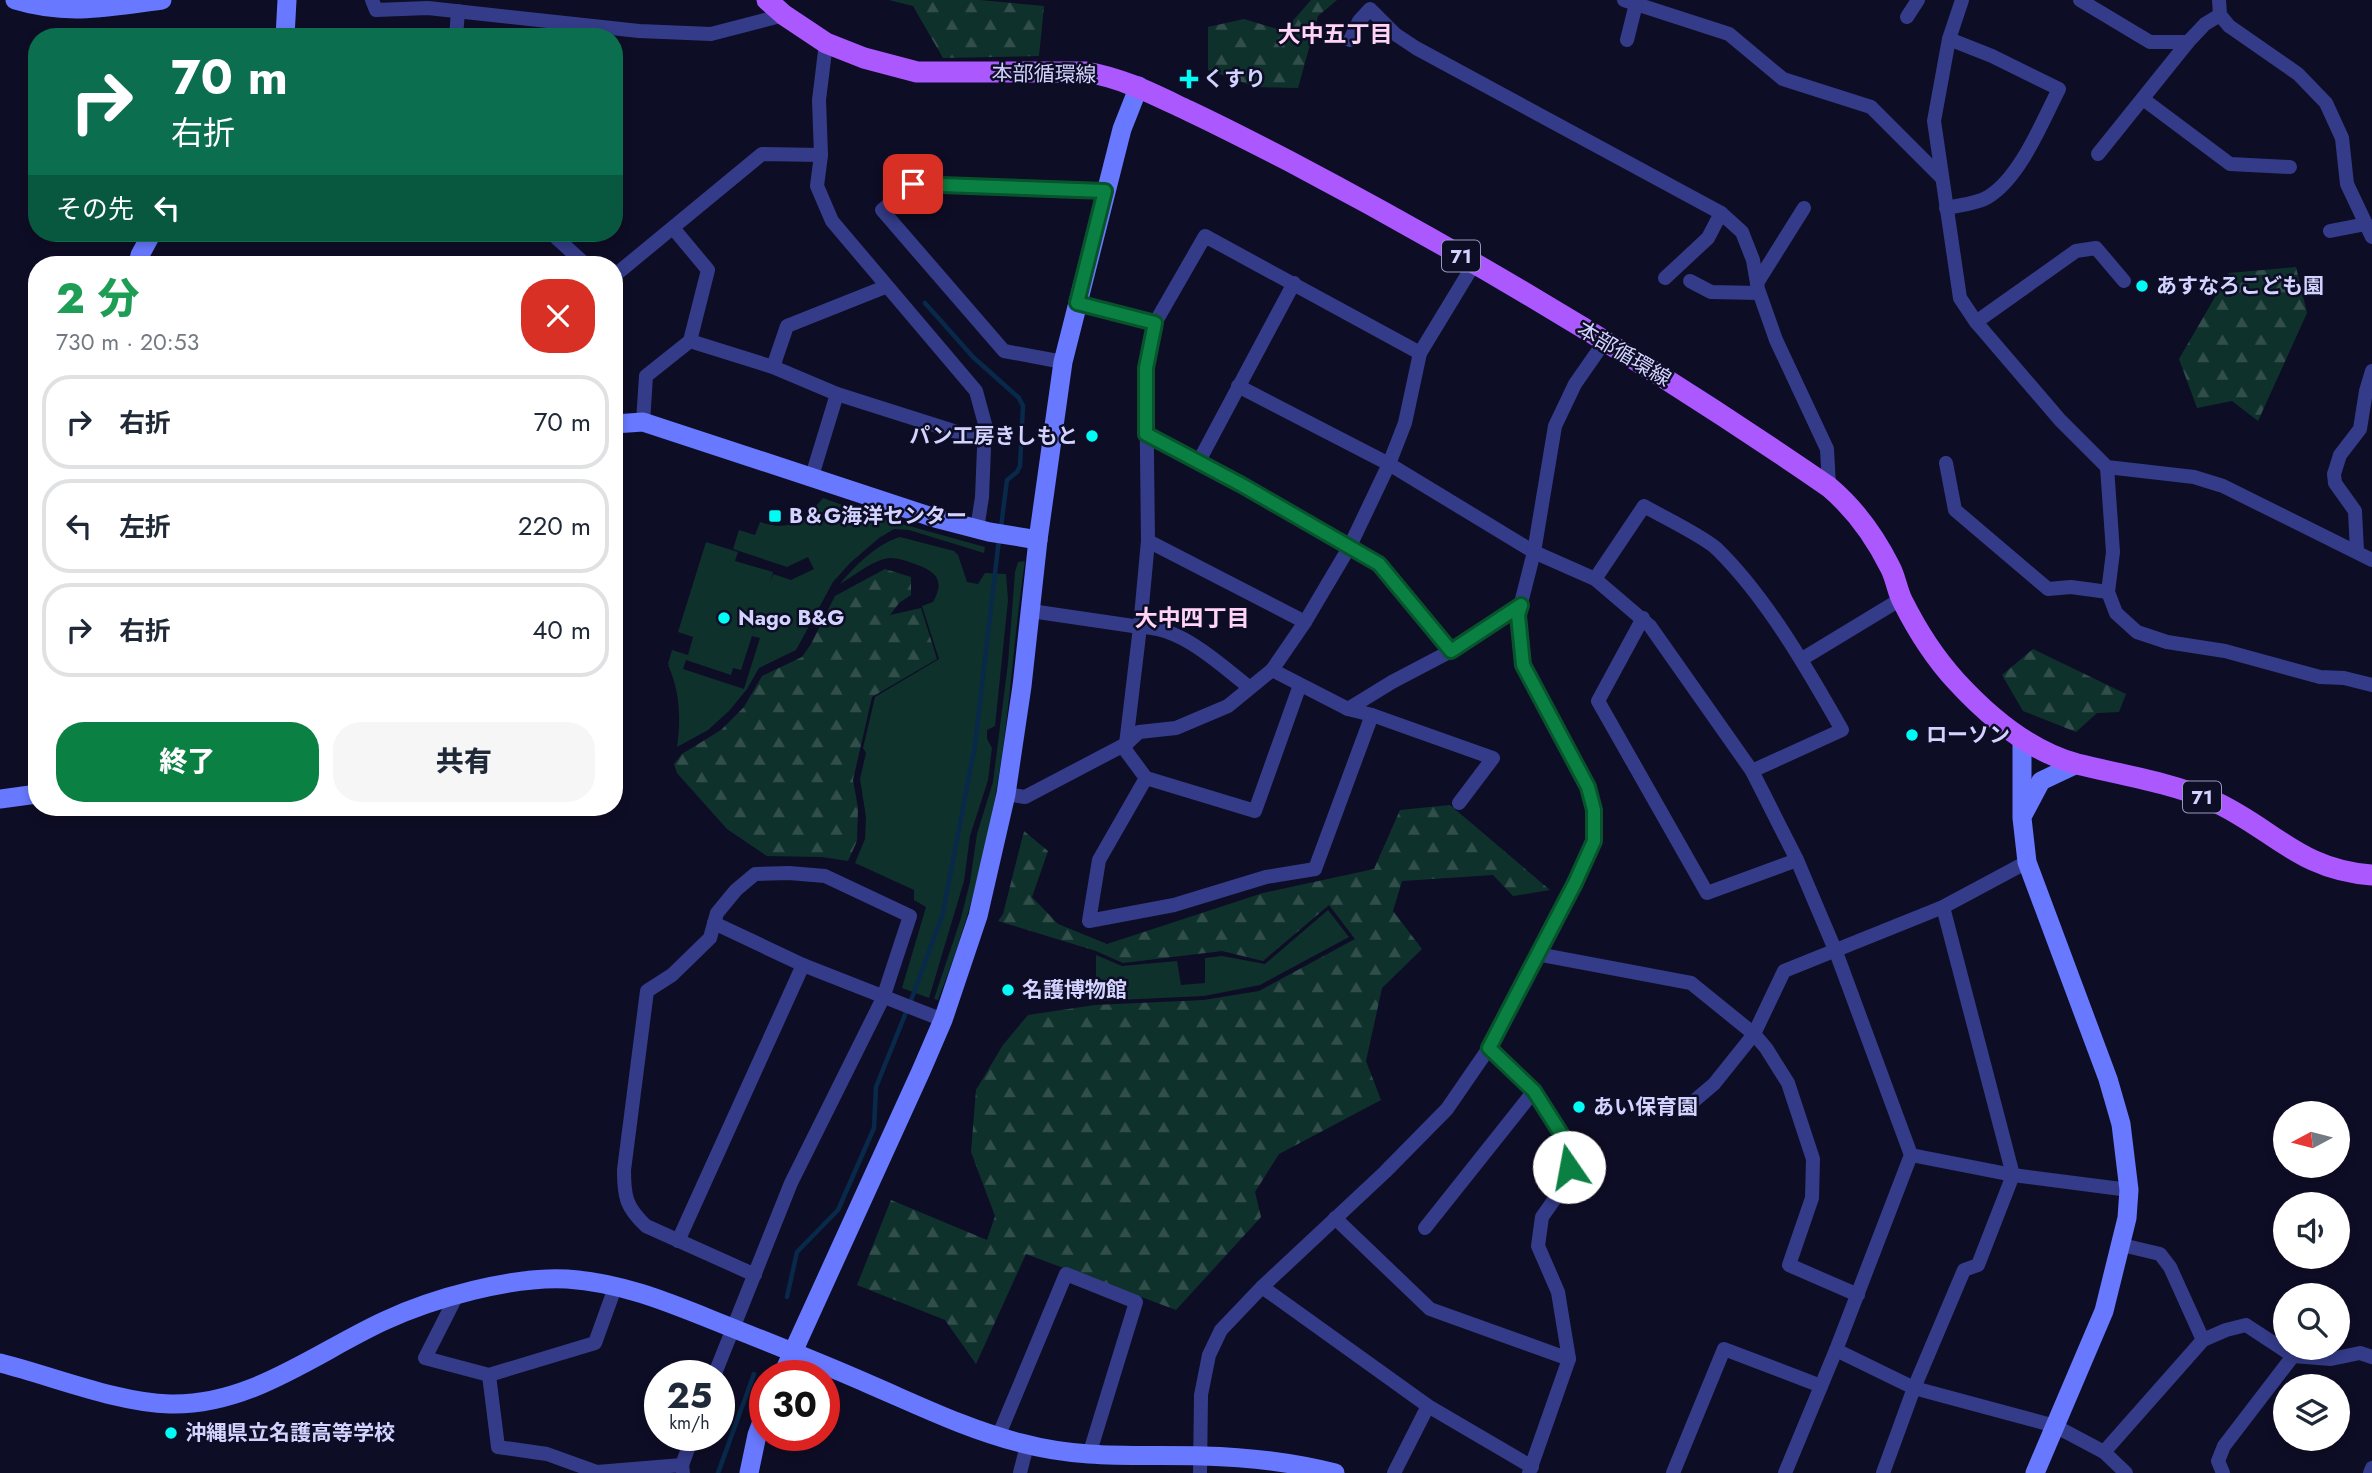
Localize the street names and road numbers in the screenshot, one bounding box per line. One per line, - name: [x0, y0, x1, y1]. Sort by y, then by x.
- street label: 本部循環線: [991, 58, 1097, 90]
- road number: 71: [1442, 240, 1480, 272]
- street label: 本部循環線: [1571, 314, 1677, 394]
- road number: 71: [2183, 782, 2221, 812]

